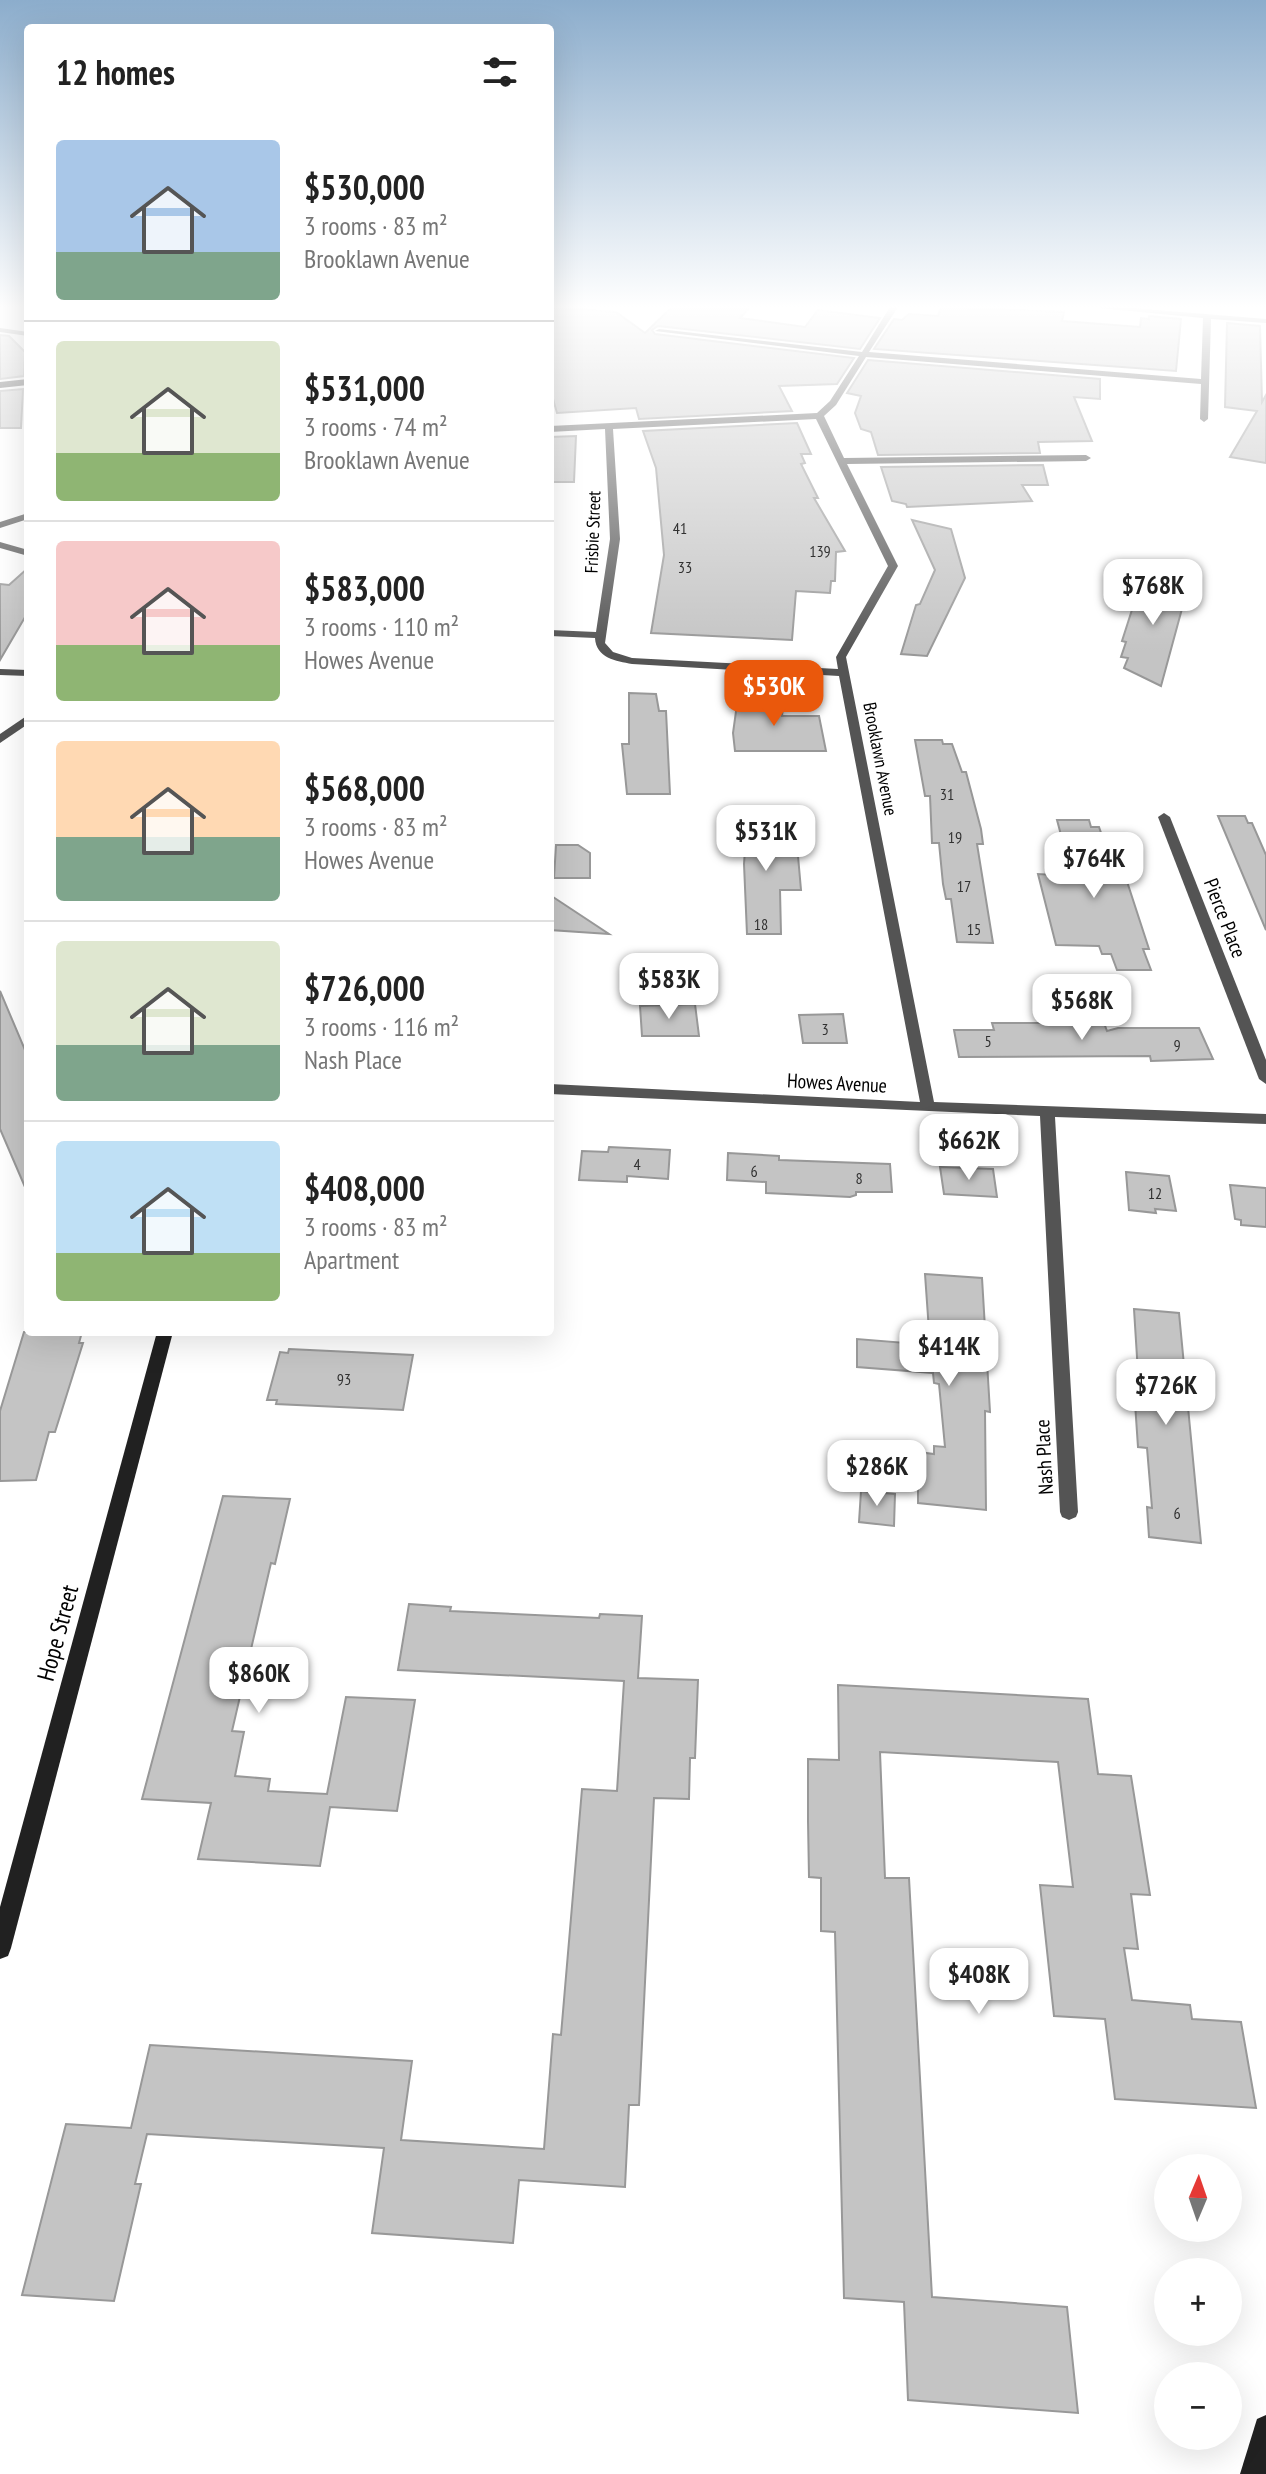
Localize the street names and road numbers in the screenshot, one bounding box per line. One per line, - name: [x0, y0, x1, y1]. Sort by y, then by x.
- street label: Frisbie Street: [580, 490, 605, 574]
- street label: Brooklawn Avenue: [858, 700, 903, 817]
- street label: Pierce Place: [1198, 875, 1252, 961]
- street label: Howes Avenue: [786, 1067, 888, 1099]
- street label: Nash Place: [1029, 1419, 1059, 1495]
- street label: Hope Street: [30, 1581, 85, 1684]

